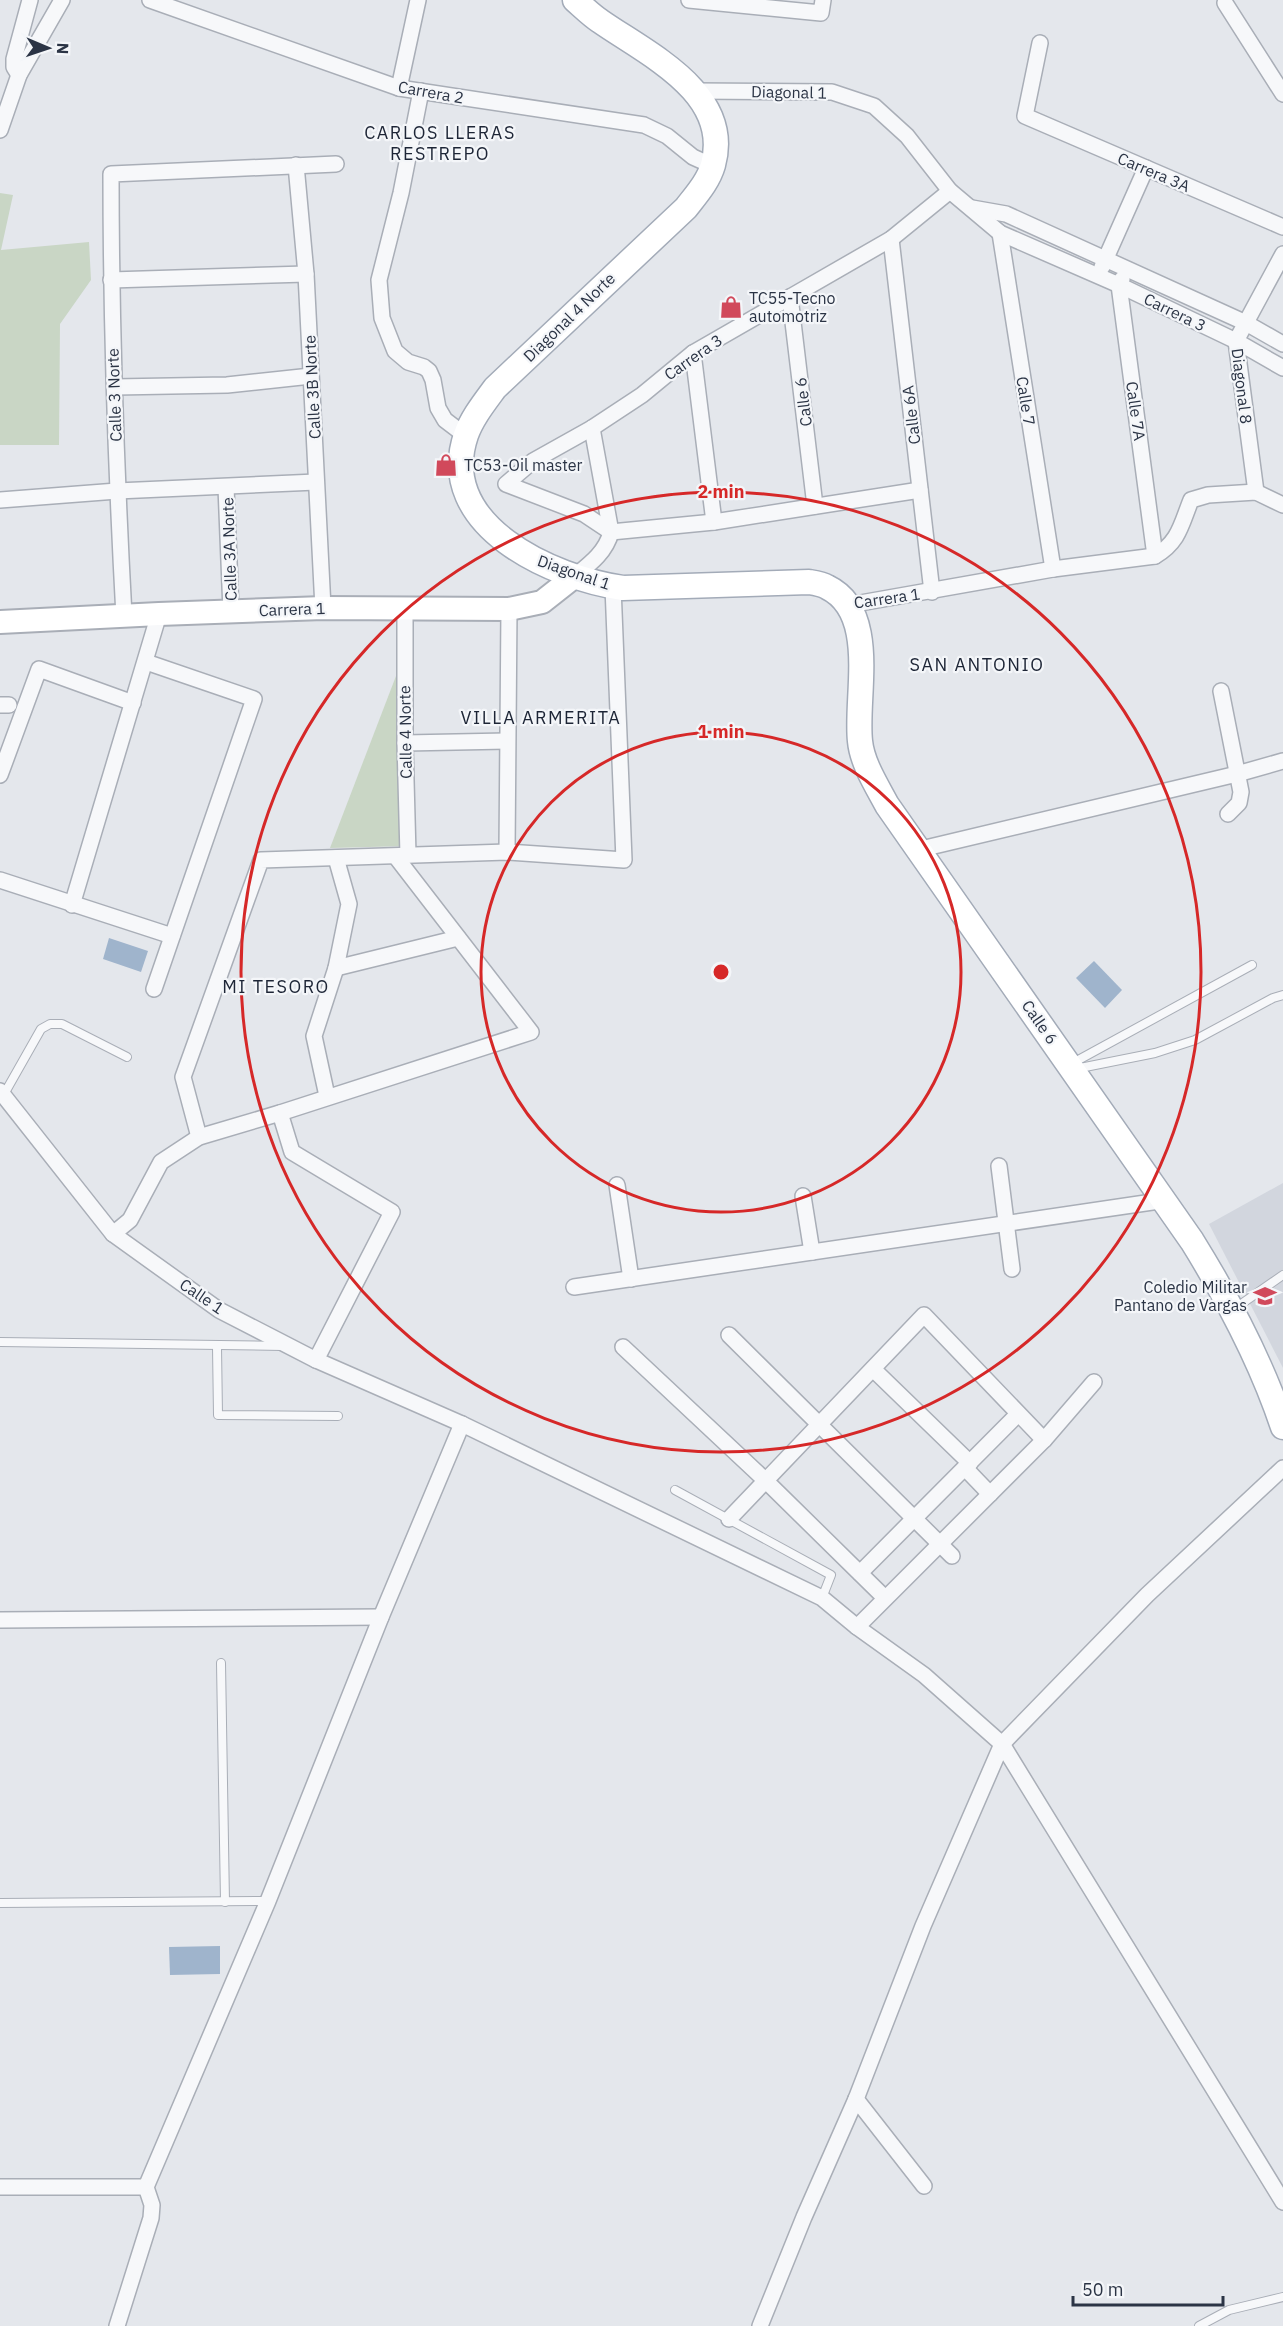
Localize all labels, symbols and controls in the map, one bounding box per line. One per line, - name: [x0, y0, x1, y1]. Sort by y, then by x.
- north arrow: [18, 18, 78, 78]
- text: N: [53, 42, 73, 55]
- street label: Carrera 2: [396, 76, 466, 108]
- street label: Diagonal 1: [751, 81, 827, 103]
- district label: CARLOS LLERAS RESTREPO: [364, 121, 516, 165]
- street label: Carrera 3A: [1115, 148, 1193, 196]
- street label: Diagonal 4 Norte: [519, 268, 619, 366]
- place label: TC55-Tecno automotriz: [749, 288, 836, 326]
- street label: Carrera 3: [1141, 288, 1209, 336]
- shop icon: TC55-Tecno automotriz: [718, 294, 744, 320]
- street label: Carrera 3: [660, 330, 726, 384]
- street label: Calle 3B Norte: [299, 334, 325, 439]
- street label: Diagonal 8: [1227, 347, 1257, 425]
- street label: Calle 3 Norte: [102, 348, 126, 442]
- street label: Calle 7: [1012, 375, 1040, 427]
- street label: Calle 6: [790, 376, 816, 428]
- street label: Calle 7A: [1122, 380, 1150, 442]
- street label: Calle 6A: [897, 384, 925, 446]
- shop icon: TC53-Oil master: [433, 452, 459, 478]
- place label: TC53-Oil master: [464, 455, 583, 475]
- text: 2 min: [697, 480, 745, 503]
- street label: Calle 3A Norte: [217, 497, 241, 601]
- street label: Diagonal 1: [535, 550, 613, 594]
- street label: Carrera 1: [853, 583, 921, 613]
- street label: Carrera 1: [258, 598, 326, 620]
- district label: SAN ANTONIO: [909, 653, 1045, 676]
- street label: Calle 4 Norte: [394, 685, 416, 779]
- district label: VILLA ARMERITA: [461, 706, 621, 729]
- text: 1 min: [697, 720, 745, 743]
- centre of rings: [711, 962, 731, 982]
- district label: MI TESORO: [222, 975, 330, 998]
- street label: Calle 6: [1018, 996, 1062, 1048]
- street label: Calle 1: [176, 1274, 228, 1318]
- place label: Coledio Militar Pantano de Vargas: [1114, 1277, 1247, 1315]
- school or university icon: Coledio Militar Pantano de Vargas: [1252, 1283, 1278, 1309]
- scale bar: [1073, 2269, 1223, 2307]
- text: 50 m: [1082, 2278, 1124, 2301]

